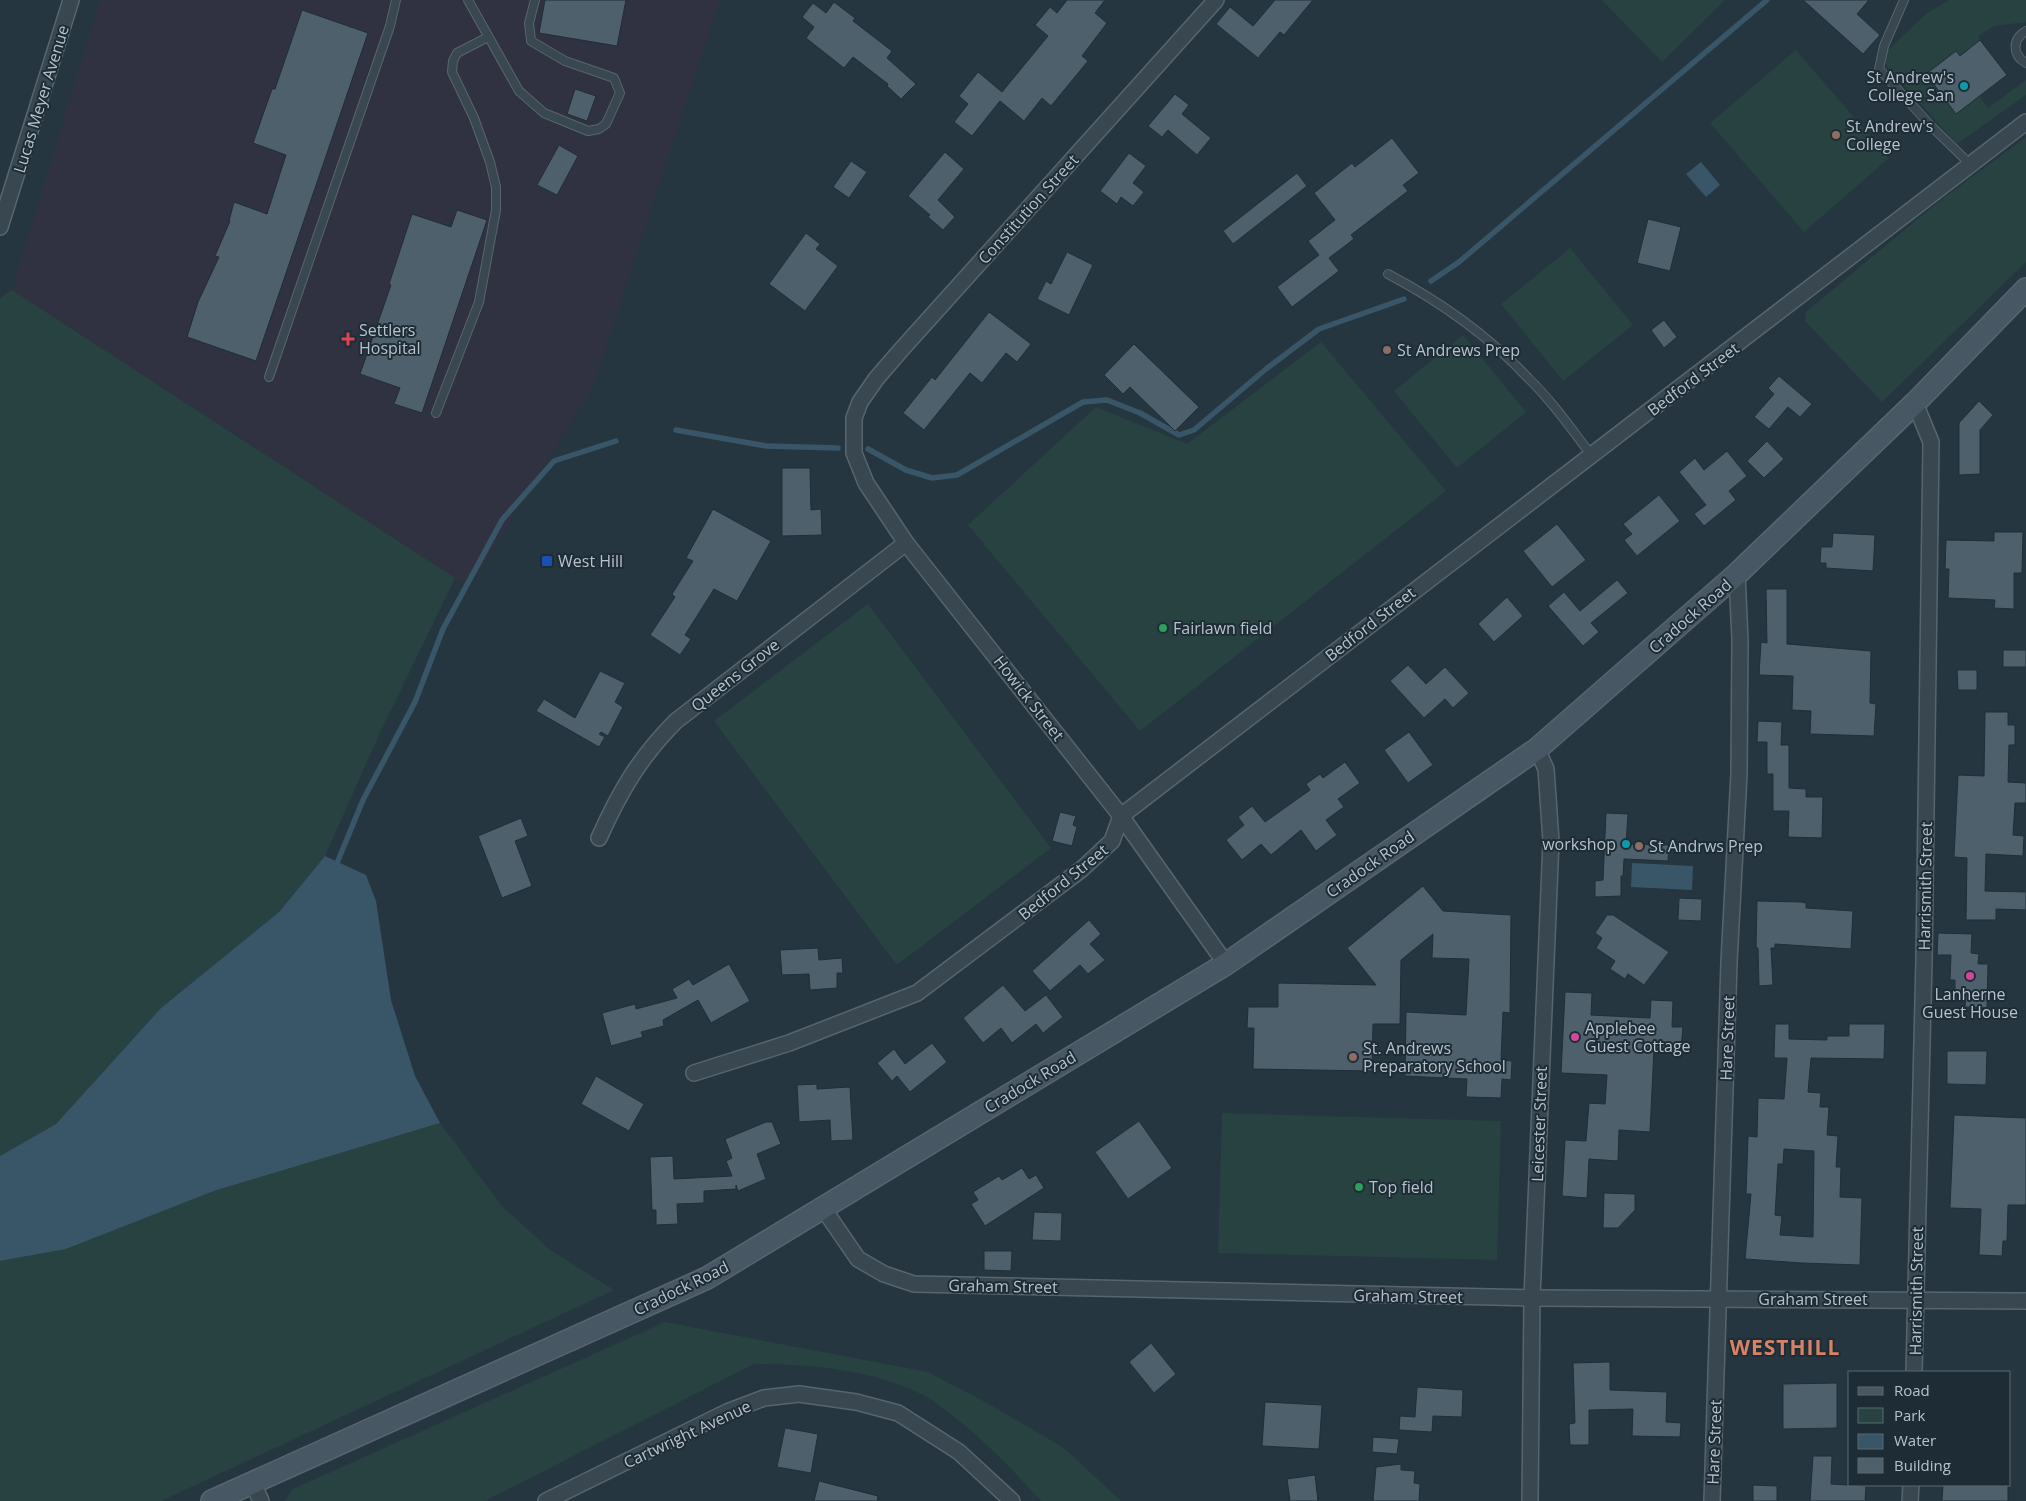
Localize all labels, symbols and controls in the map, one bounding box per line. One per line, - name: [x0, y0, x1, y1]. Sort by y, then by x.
- street label: Lucas Meyer Avenue: [8, 22, 74, 176]
- place label: St Andrew's College San: [1867, 66, 1954, 106]
- marker: St Andrew's College San: [1958, 80, 1970, 92]
- place label: St Andrew's College: [1846, 115, 1933, 155]
- marker: St Andrew's College: [1830, 129, 1842, 141]
- street label: Constitution Street: [973, 149, 1083, 269]
- place label: Settlers Hospital: [359, 319, 421, 359]
- marker: Settlers Hospital: [341, 332, 355, 346]
- street label: Bedford Street: [1643, 337, 1743, 421]
- place label: St Andrews Prep: [1397, 339, 1520, 361]
- marker: St Andrews Prep: [1381, 344, 1393, 356]
- place label: West Hill: [558, 550, 623, 572]
- marker: West Hill: [540, 554, 554, 568]
- street label: Cradock Road: [1644, 574, 1736, 658]
- street label: Bedford Street: [1320, 582, 1420, 666]
- place label: Fairlawn field: [1173, 617, 1272, 639]
- marker: Fairlawn field: [1157, 622, 1169, 634]
- street label: Queens Grove: [686, 634, 784, 716]
- street label: Howick Street: [989, 651, 1069, 745]
- street label: Harrismith Street: [1913, 821, 1937, 951]
- street label: Cradock Road: [1321, 825, 1419, 903]
- place label: workshop: [1542, 833, 1616, 855]
- place label: St Andrws Prep: [1649, 835, 1763, 857]
- marker: workshop: [1620, 838, 1632, 850]
- street label: Bedford Street: [1014, 839, 1113, 925]
- marker: St Andrws Prep: [1633, 840, 1645, 852]
- marker: Lanherne Guest House: [1964, 970, 1976, 982]
- place label: Lanherne Guest House: [1922, 983, 2018, 1023]
- street label: Hare Street: [1715, 995, 1739, 1081]
- place label: Applebee Guest Cottage: [1585, 1017, 1691, 1057]
- marker: Applebee Guest Cottage: [1569, 1031, 1581, 1043]
- place label: St. Andrews Preparatory School: [1363, 1037, 1506, 1077]
- street label: Cradock Road: [980, 1046, 1080, 1118]
- marker: St. Andrews Preparatory School: [1347, 1051, 1359, 1063]
- street label: Leicester Street: [1526, 1065, 1552, 1182]
- place label: Top field: [1369, 1176, 1434, 1198]
- marker: Top field: [1353, 1181, 1365, 1193]
- street label: Harrismith Street: [1904, 1226, 1928, 1356]
- street label: Cradock Road: [630, 1255, 732, 1321]
- street label: Graham Street: [948, 1274, 1058, 1298]
- street label: Graham Street: [1353, 1284, 1463, 1308]
- street label: Graham Street: [1758, 1288, 1868, 1310]
- district label: WESTHILL: [1730, 1333, 1840, 1361]
- legend: [1848, 1371, 2011, 1486]
- text: Road: [1894, 1380, 1930, 1400]
- street label: Cartwright Avenue: [620, 1395, 754, 1473]
- street label: Hare Street: [1702, 1399, 1726, 1485]
- text: Park: [1894, 1405, 1925, 1425]
- text: Water: [1894, 1430, 1936, 1450]
- text: Building: [1894, 1455, 1951, 1475]

